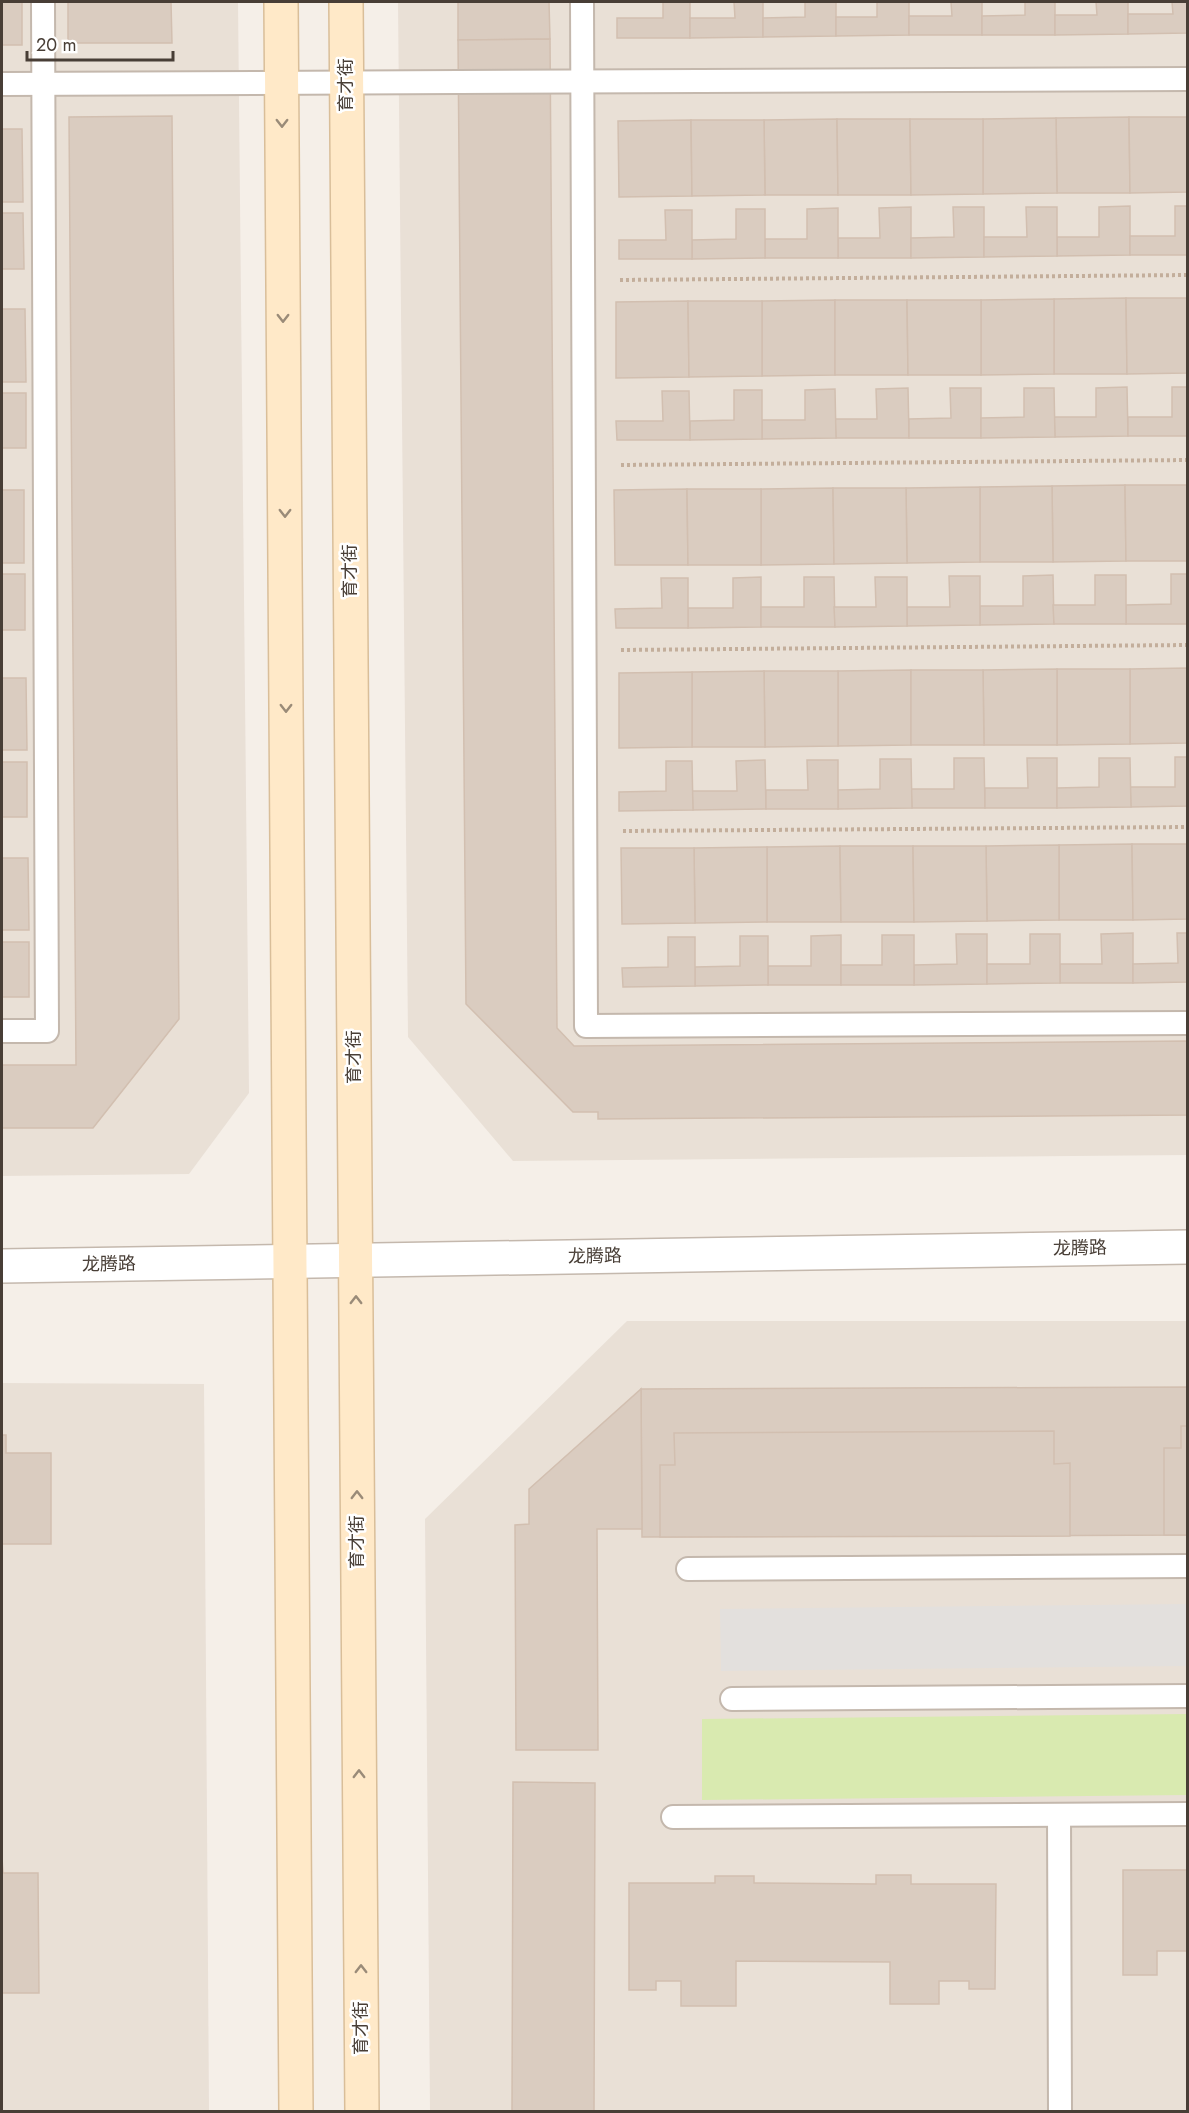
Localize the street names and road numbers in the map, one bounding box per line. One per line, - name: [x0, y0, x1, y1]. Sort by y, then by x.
- street label: 育才街: [333, 58, 359, 112]
- street label: 育才街: [337, 544, 363, 598]
- street label: 育才街: [341, 1030, 367, 1084]
- street label: 龙腾路: [1053, 1235, 1107, 1261]
- street label: 龙腾路: [568, 1243, 622, 1269]
- street label: 龙腾路: [82, 1251, 136, 1277]
- street label: 育才街: [344, 1515, 370, 1569]
- street label: 育才街: [348, 2001, 374, 2055]

